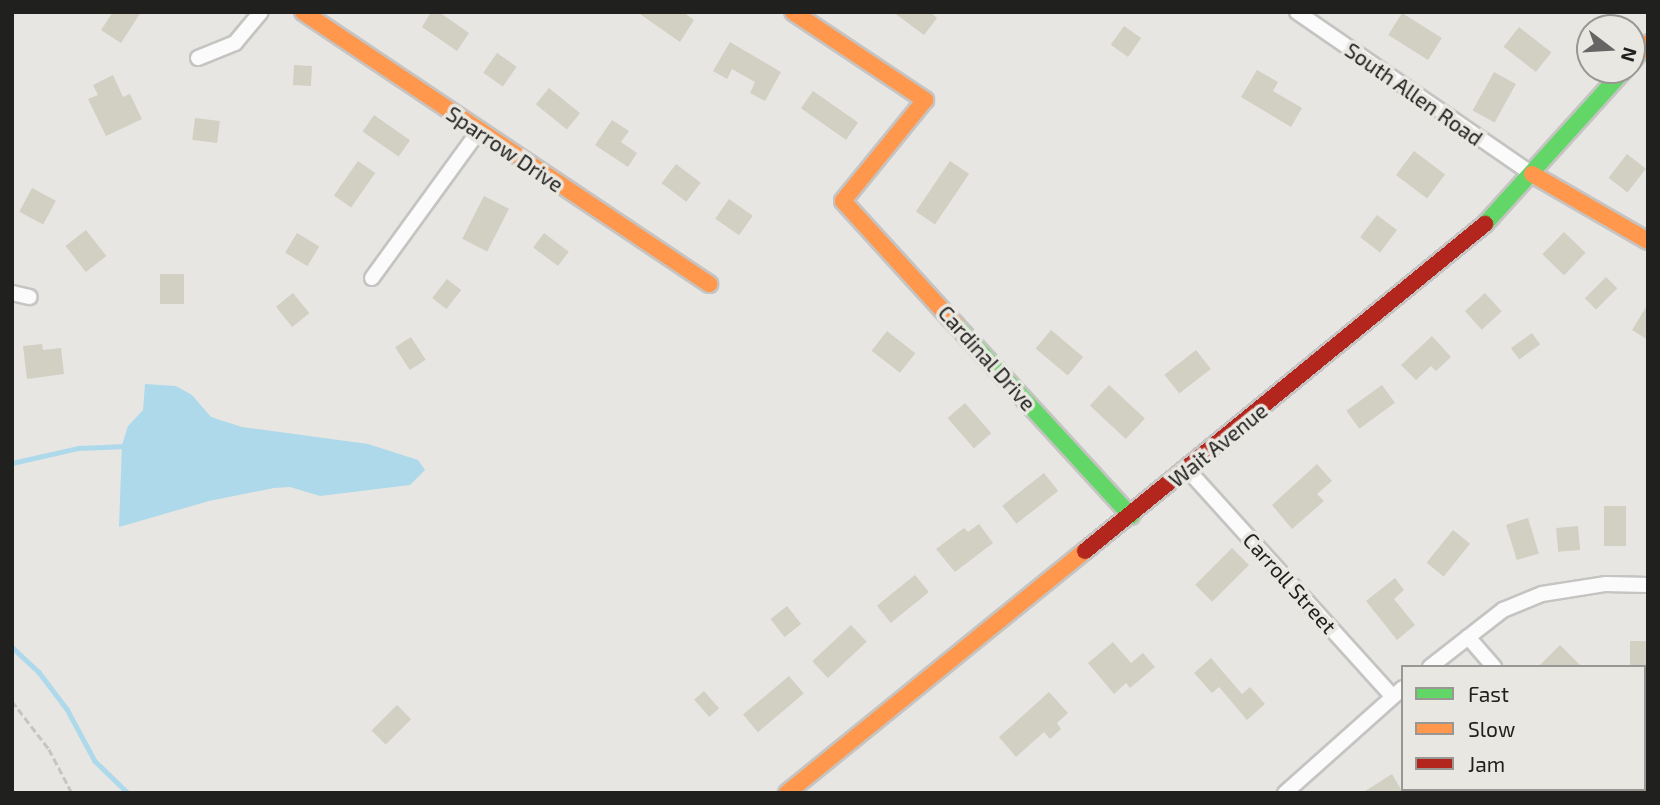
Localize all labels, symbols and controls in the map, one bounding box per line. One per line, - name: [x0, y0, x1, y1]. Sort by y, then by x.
- north arrow: [1576, 14, 1646, 84]
- street label: South Allen Road: [1340, 37, 1488, 151]
- text: N: [1617, 45, 1643, 65]
- street label: Sparrow Drive: [442, 101, 568, 197]
- street label: Cardinal Drive: [933, 300, 1041, 416]
- street label: Wait Avenue: [1164, 398, 1272, 492]
- street label: Carroll Street: [1238, 527, 1342, 639]
- legend: [1401, 665, 1646, 791]
- text: Fast: [1468, 681, 1509, 706]
- text: Slow: [1468, 716, 1515, 741]
- text: Jam: [1468, 751, 1505, 776]

